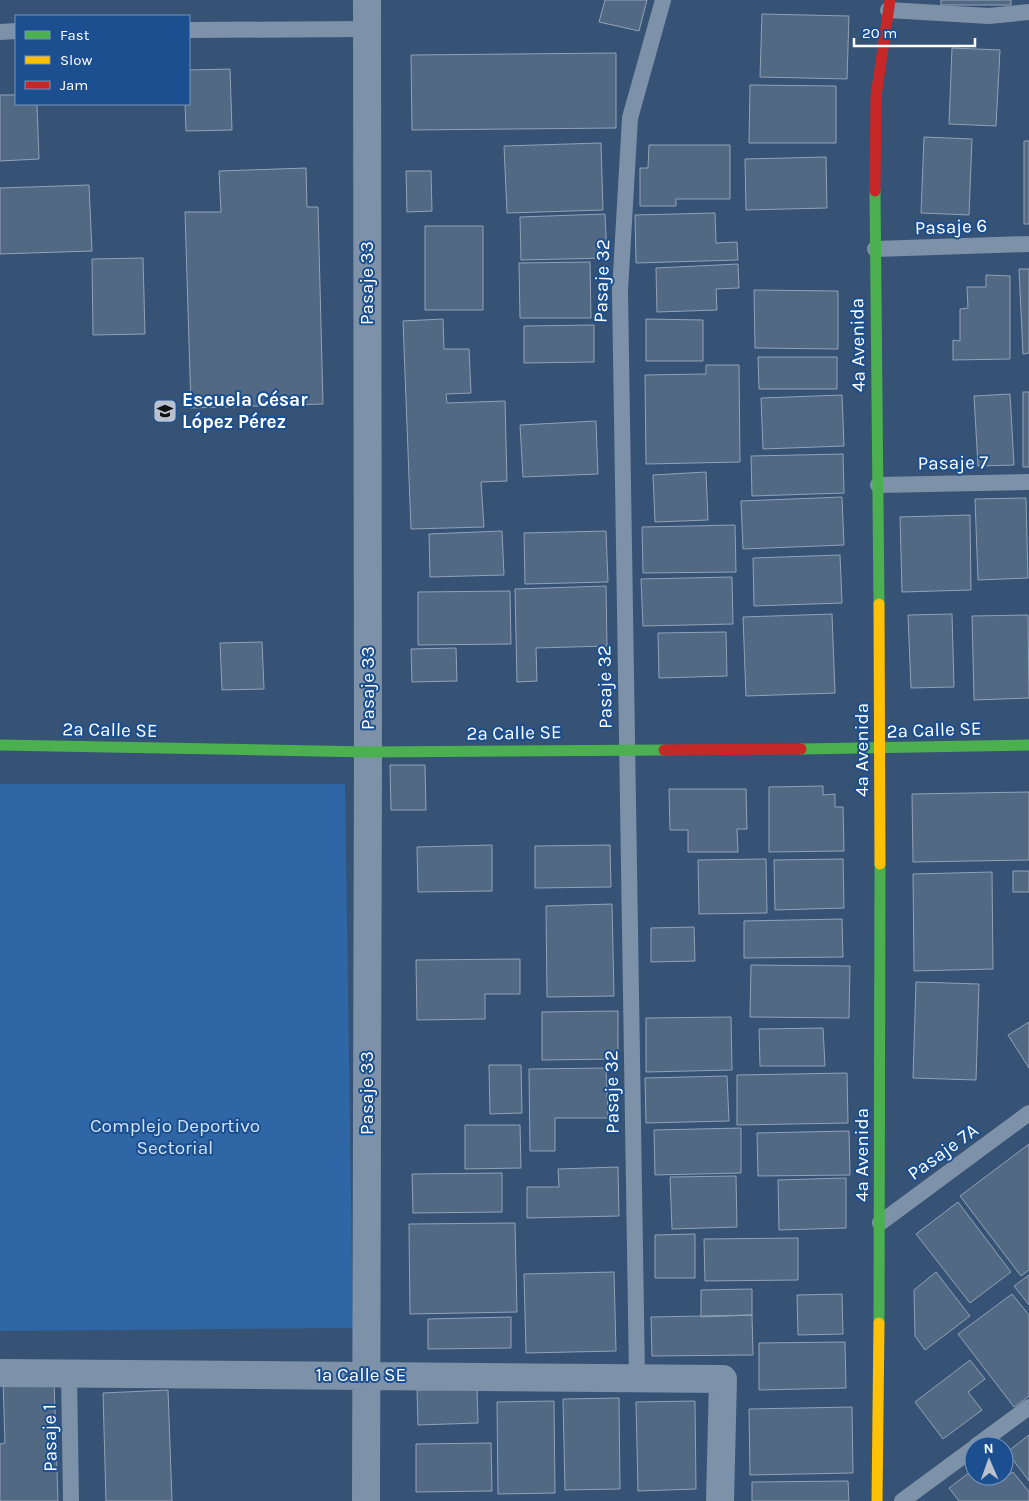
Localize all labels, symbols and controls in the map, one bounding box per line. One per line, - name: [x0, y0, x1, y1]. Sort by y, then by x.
- legend: [15, 15, 190, 105]
- scale bar: [854, 15, 975, 47]
- text: 20 m: [862, 24, 897, 42]
- text: Fast: [60, 26, 90, 44]
- text: Slow: [60, 51, 92, 69]
- text: Jam: [60, 76, 88, 94]
- street label: Pasaje 6: [914, 215, 988, 239]
- street label: Pasaje 32: [590, 239, 614, 323]
- street label: Pasaje 33: [356, 241, 378, 325]
- street label: 4a Avenida: [846, 298, 870, 392]
- place label: Escuela César López Pérez: [182, 389, 308, 433]
- school or university icon: Escuela César López Pérez: [152, 398, 178, 424]
- street label: Pasaje 7: [918, 451, 989, 475]
- street label: Pasaje 32: [593, 645, 617, 729]
- street label: Pasaje 33: [357, 646, 379, 730]
- street label: 4a Avenida: [851, 703, 873, 797]
- street label: 2a Calle SE: [886, 717, 982, 743]
- street label: 2a Calle SE: [62, 718, 158, 742]
- street label: 2a Calle SE: [466, 721, 562, 745]
- street label: Pasaje 32: [600, 1050, 624, 1134]
- street label: Pasaje 33: [356, 1051, 378, 1135]
- street label: 4a Avenida: [851, 1108, 873, 1202]
- park label: Complejo Deportivo Sectorial: [90, 1115, 260, 1159]
- street label: Pasaje 7A: [904, 1119, 982, 1185]
- street label: 1a Calle SE: [316, 1364, 406, 1386]
- street label: Pasaje 1: [38, 1404, 62, 1472]
- north arrow: [964, 1436, 1014, 1486]
- text: N: [983, 1440, 994, 1457]

